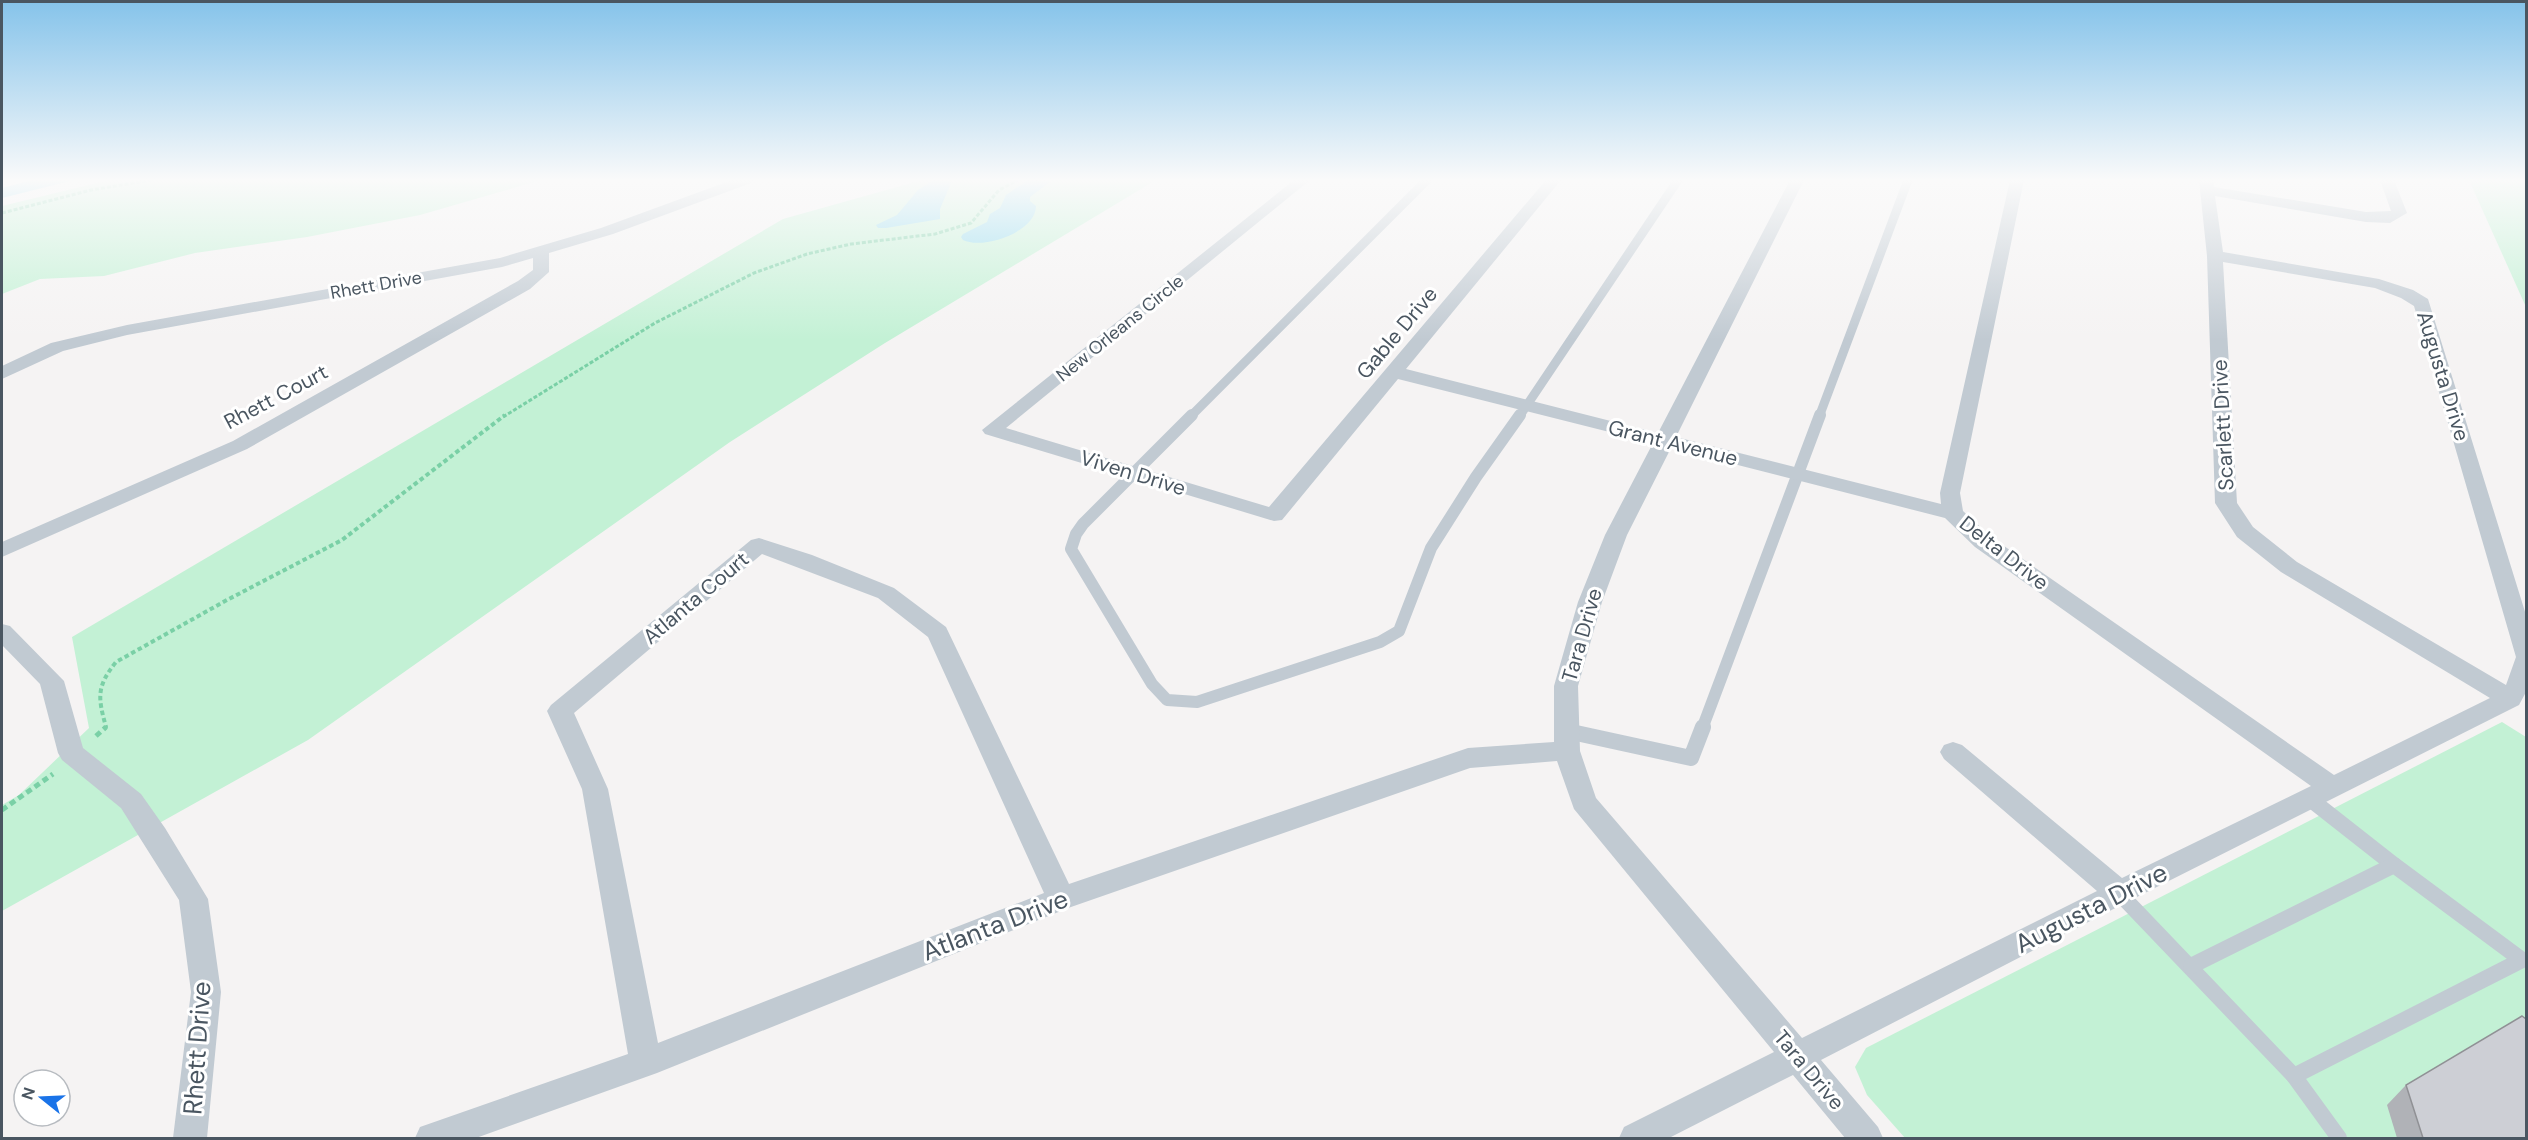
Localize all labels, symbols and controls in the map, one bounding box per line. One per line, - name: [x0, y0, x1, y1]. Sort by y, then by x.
- street label: Rhett Drive: [328, 265, 424, 305]
- street label: New Orleans Circle: [1051, 269, 1189, 387]
- street label: Gable Drive: [1350, 281, 1444, 385]
- street label: Augusta Drive: [2410, 308, 2476, 444]
- street label: Rhett Court: [219, 358, 333, 436]
- street label: Scarlett Drive: [2206, 359, 2240, 491]
- street label: Grant Avenue: [1605, 413, 1741, 473]
- street label: Viven Drive: [1077, 444, 1189, 502]
- street label: Delta Drive: [1954, 509, 2054, 597]
- street label: Atlanta Court: [637, 545, 755, 651]
- street label: Tara Drive: [1555, 585, 1609, 685]
- street label: Augusta Drive: [2009, 855, 2173, 961]
- street label: Atlanta Drive: [917, 882, 1073, 968]
- street label: Rhett Drive: [175, 980, 219, 1116]
- street label: Tara Drive: [1767, 1024, 1851, 1116]
- north arrow: [12, 1068, 72, 1128]
- text: N: [16, 1085, 40, 1102]

